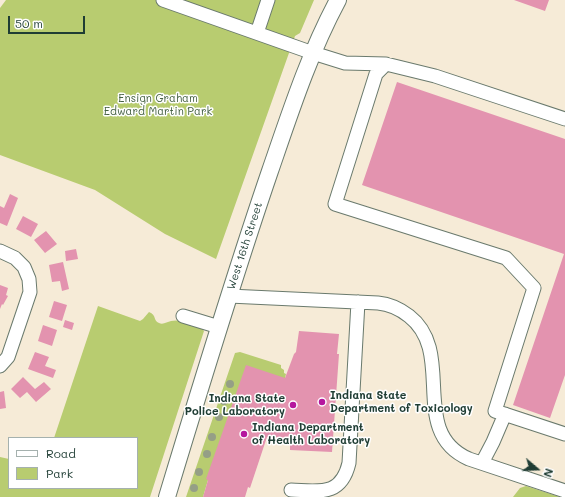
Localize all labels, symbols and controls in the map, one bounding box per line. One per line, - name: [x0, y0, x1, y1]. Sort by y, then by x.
- scale bar: [10, 8, 87, 34]
- text: 50 m: [15, 15, 43, 31]
- park label: Ensign Graham Edward Martin Park: [104, 92, 212, 118]
- street label: West 16th Street: [225, 201, 265, 291]
- place label: Indiana State Department of Toxicology: [330, 389, 473, 415]
- place label: Indiana State Police Laboratory: [184, 392, 285, 418]
- marker: Indiana State Department of Toxicology: [317, 397, 327, 407]
- marker: Indiana State Police Laboratory: [288, 400, 298, 410]
- place label: Indiana Department of Health Laboratory: [252, 421, 370, 447]
- marker: Indiana Department of Health Laboratory: [239, 429, 249, 439]
- legend: [8, 437, 138, 489]
- text: Road: [46, 445, 76, 461]
- north arrow: [517, 449, 557, 489]
- text: Park: [46, 465, 73, 481]
- text: N: [540, 467, 557, 479]

